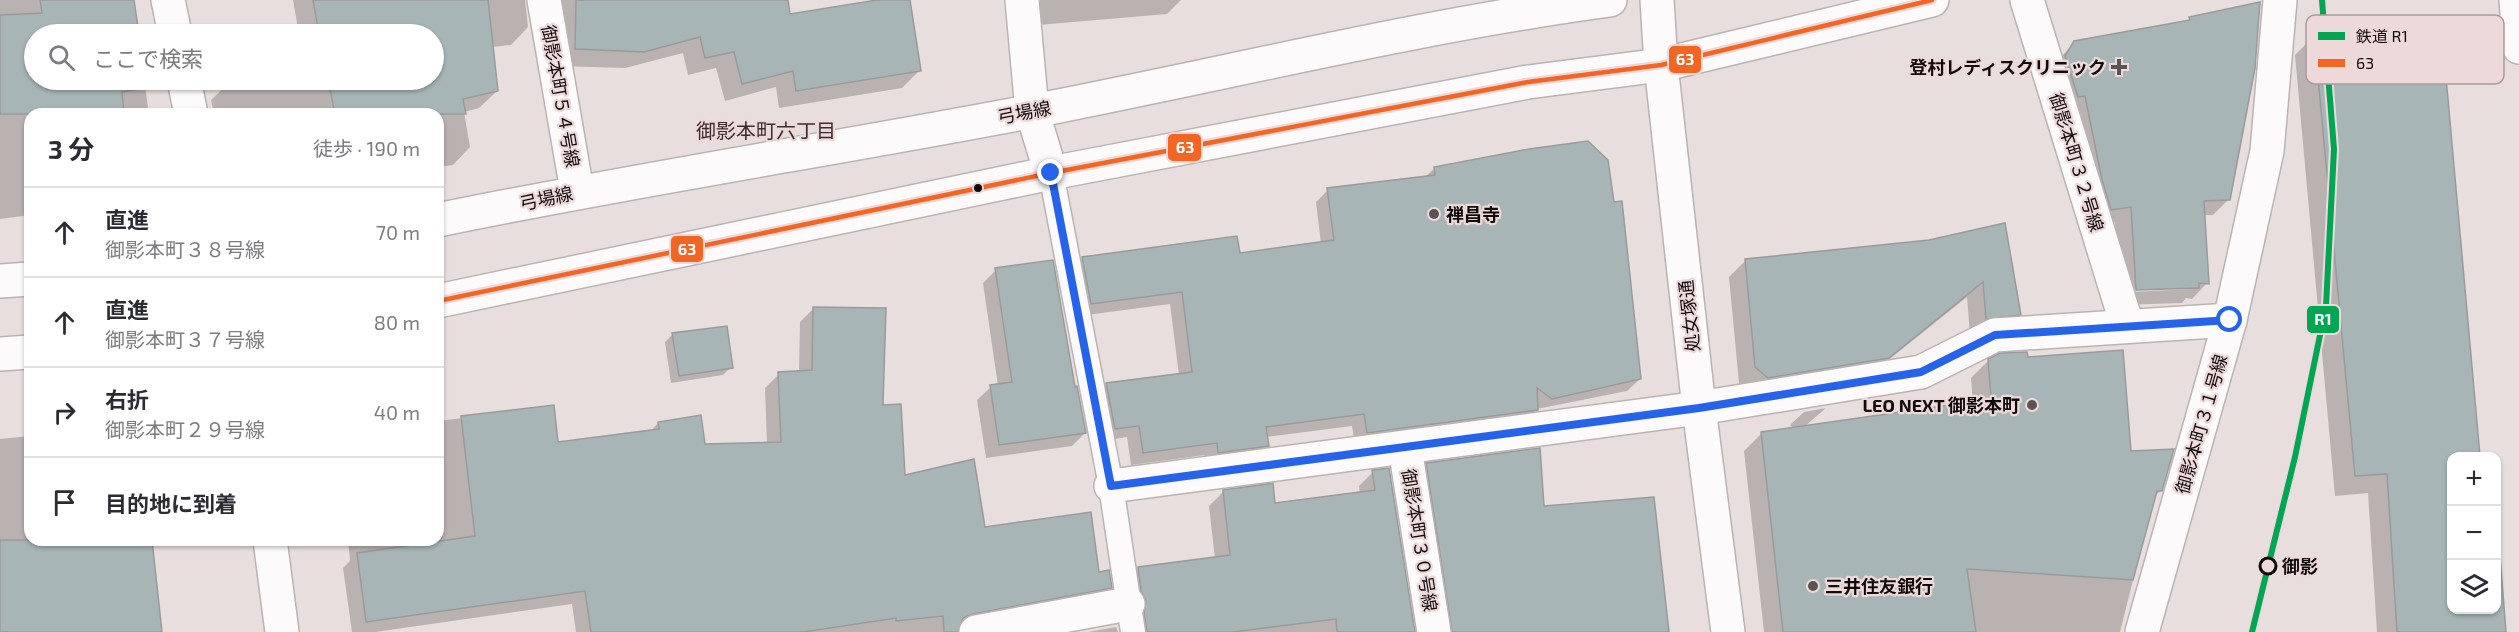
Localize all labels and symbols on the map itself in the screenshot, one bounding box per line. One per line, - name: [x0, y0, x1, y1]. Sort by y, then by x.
- legend: [2306, 15, 2504, 84]
- street label: 御影本町５４号線: [538, 23, 584, 169]
- text: 鉄道 R1: [2356, 26, 2408, 45]
- line badge: 63: [1668, 45, 1702, 74]
- text: 63: [1676, 49, 1694, 68]
- text: 63: [2356, 53, 2374, 72]
- place label: 登村レディスクリニック: [1909, 56, 2106, 78]
- marker: 登村レディスクリニック: [2110, 58, 2128, 76]
- street label: 御影本町３２号線: [2045, 90, 2109, 234]
- street label: 弓場線: [995, 96, 1053, 128]
- district label: 御影本町六丁目: [696, 118, 836, 142]
- line badge: 63: [1167, 133, 1202, 162]
- text: 63: [1176, 137, 1194, 156]
- route end: [1037, 159, 1063, 185]
- street label: 弓場線: [517, 182, 575, 214]
- unlabelled marker: [972, 182, 984, 194]
- place label: 禅昌寺: [1446, 203, 1500, 225]
- marker: 禅昌寺: [1427, 207, 1441, 221]
- line badge: 63: [670, 235, 704, 263]
- text: 63: [678, 239, 696, 258]
- street label: 処女塚通: [1674, 279, 1704, 353]
- line badge: R1: [2306, 305, 2340, 334]
- route start: [2216, 306, 2242, 332]
- text: R1: [2314, 309, 2332, 328]
- street label: 御影本町３１号線: [2171, 352, 2231, 496]
- place label: LEO NEXT 御影本町: [1862, 394, 2020, 416]
- marker: LEO NEXT 御影本町: [2025, 398, 2039, 412]
- street label: 御影本町３０号線: [1398, 467, 1442, 613]
- place label: 御影: [2281, 555, 2318, 577]
- marker: 御影: [2259, 557, 2277, 575]
- place label: 三井住友銀行: [1825, 575, 1933, 597]
- marker: 三井住友銀行: [1806, 579, 1820, 593]

